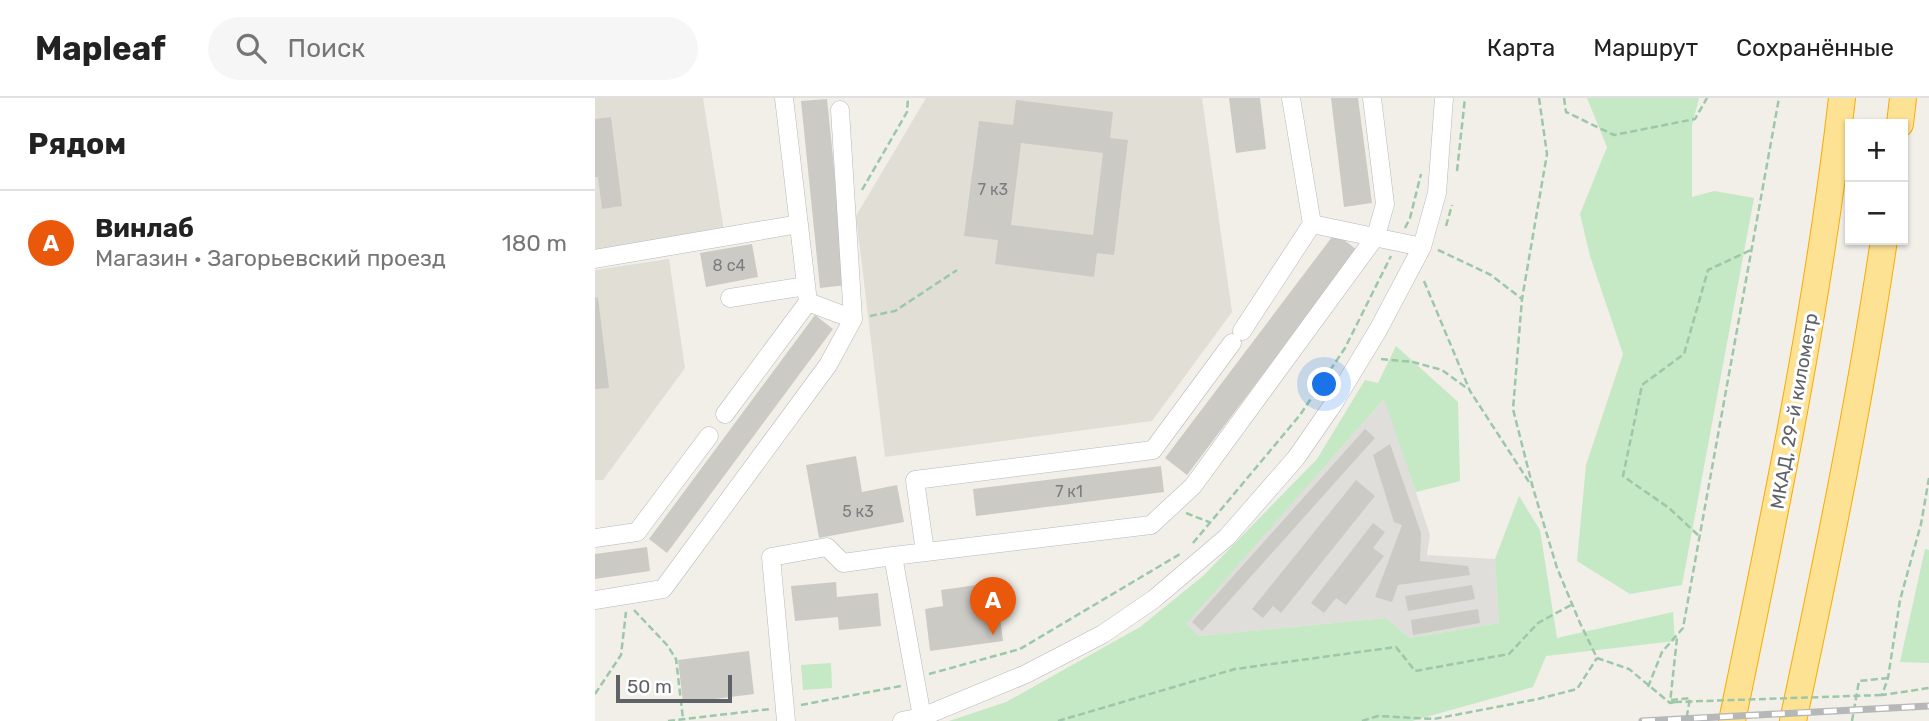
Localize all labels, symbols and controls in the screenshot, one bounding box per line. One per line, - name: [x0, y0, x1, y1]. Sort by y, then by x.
- search box: [208, 17, 698, 80]
- text: Mapleaf: [35, 29, 166, 68]
- icon: search: [232, 29, 270, 67]
- text: Поиск: [288, 33, 365, 64]
- text: Карта: [1487, 34, 1555, 62]
- text: Маршрут: [1593, 34, 1698, 62]
- text: Сохранённые: [1736, 34, 1894, 62]
- map controls: [1845, 119, 1908, 245]
- button: +: [1845, 119, 1908, 182]
- text: Рядом: [28, 126, 126, 162]
- house number: 7 к3: [978, 180, 1008, 199]
- button: −: [1845, 182, 1908, 245]
- text: Винлаб: [95, 213, 194, 244]
- text: A: [43, 229, 59, 257]
- text: 180 m: [502, 229, 567, 257]
- text: Магазин · Загорьевский проезд: [95, 244, 446, 272]
- house number: 8 с4: [713, 256, 745, 275]
- street label: МКАД, 29-й километр: [1765, 311, 1823, 511]
- your location: [1307, 367, 1341, 401]
- house number: 7 к1: [1055, 482, 1083, 501]
- house number: 5 к3: [842, 502, 874, 521]
- pin: A: [970, 577, 1016, 635]
- scale bar: [616, 672, 731, 704]
- text: 50 m: [627, 675, 672, 698]

